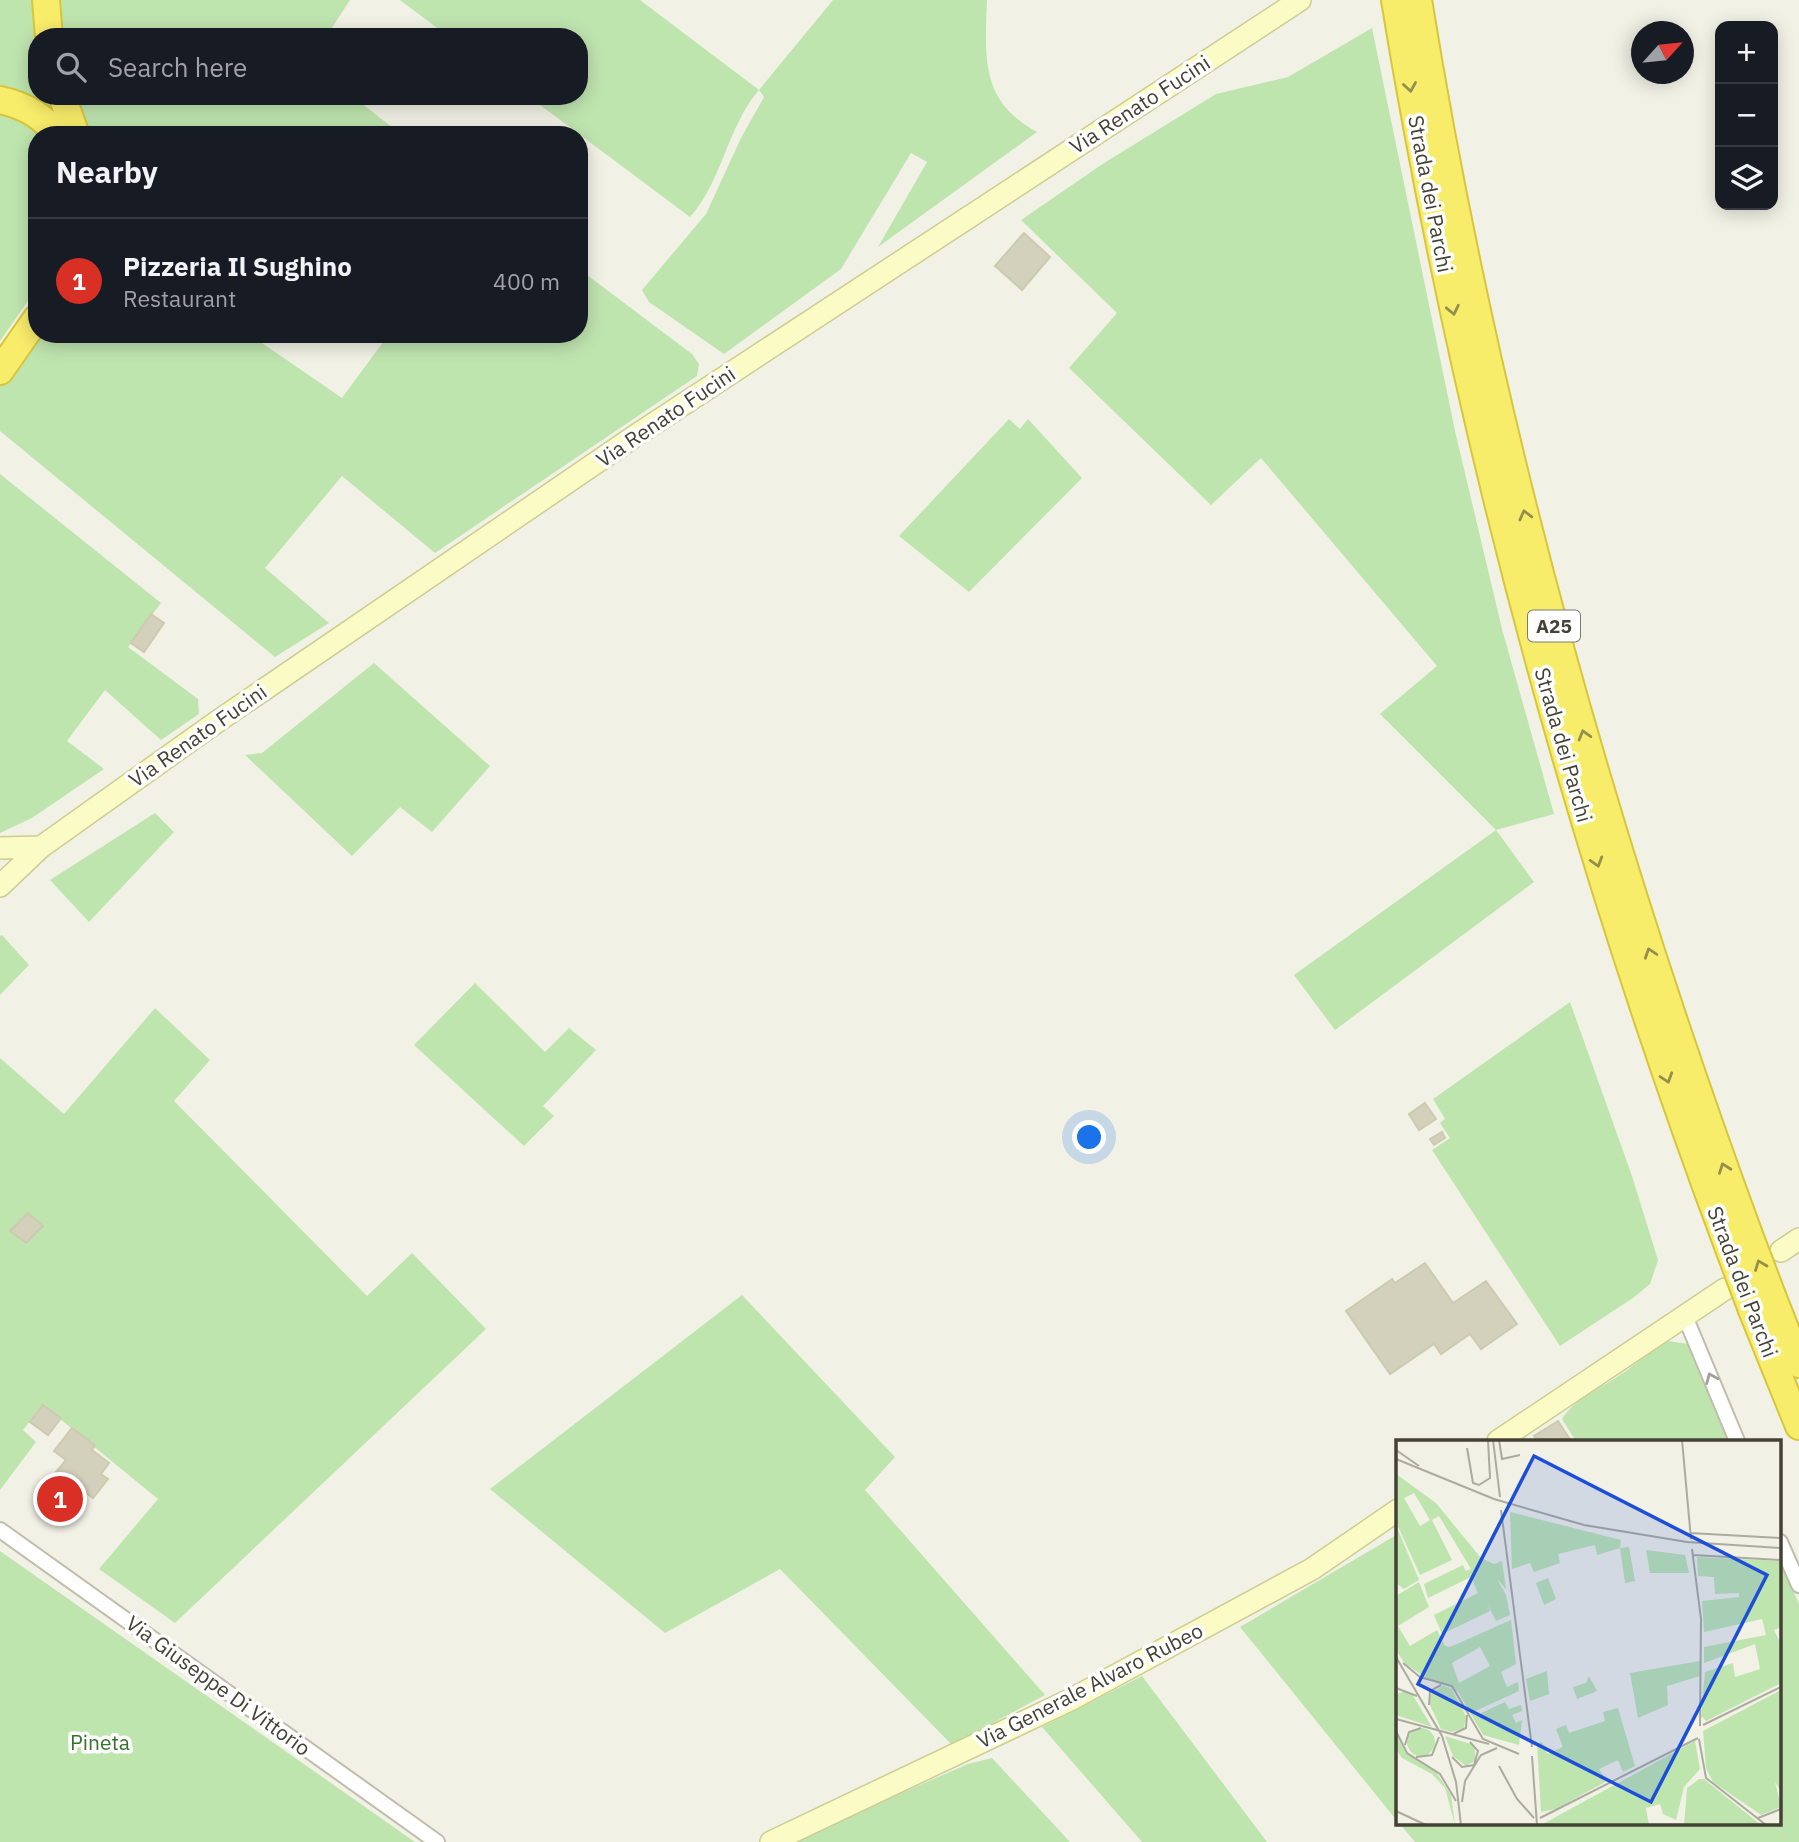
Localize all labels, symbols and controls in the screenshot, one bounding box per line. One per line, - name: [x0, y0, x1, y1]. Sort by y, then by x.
- north arrow: [1631, 21, 1694, 84]
- map controls: [1715, 21, 1778, 210]
- button: +: [1715, 21, 1778, 84]
- search box: [28, 28, 588, 105]
- icon: search: [52, 48, 90, 86]
- street label: Via Renato Fucini: [1064, 48, 1215, 160]
- text: Search here: [108, 50, 247, 84]
- one-way arrow: [1402, 81, 1417, 93]
- button: −: [1715, 84, 1778, 147]
- street label: Strada dei Parchi: [1402, 113, 1460, 275]
- button: layers: [1715, 147, 1778, 210]
- text: Nearby: [56, 152, 158, 191]
- text: Pizzeria Il Sughino: [123, 249, 352, 283]
- text: 1: [72, 266, 86, 296]
- text: 400 m: [493, 266, 560, 296]
- text: Restaurant: [123, 283, 236, 313]
- one-way arrow: [1444, 304, 1459, 316]
- street label: Via Renato Fucini: [590, 359, 740, 473]
- one-way arrow: [1519, 509, 1533, 521]
- road number: A25: [1528, 610, 1580, 642]
- street label: Strada dei Parchi: [1528, 664, 1599, 825]
- street label: Via Renato Fucini: [123, 677, 272, 793]
- one-way arrow: [1577, 729, 1592, 741]
- one-way arrow: [1588, 856, 1603, 868]
- one-way arrow: [1644, 947, 1659, 959]
- one-way arrow: [1659, 1072, 1673, 1084]
- your location: [1072, 1120, 1106, 1154]
- one-way arrow: [1718, 1162, 1732, 1174]
- street label: Strada dei Parchi: [1701, 1202, 1785, 1361]
- one-way arrow: [1755, 1259, 1769, 1271]
- one-way arrow: [1705, 1373, 1719, 1386]
- inset map: [1396, 1440, 1782, 1825]
- pin: 1: [37, 1473, 83, 1525]
- street label: Via Giuseppe Di Vittorio: [121, 1609, 317, 1762]
- street label: Via Generale Alvaro Rubeo: [972, 1616, 1207, 1754]
- park label: Pineta: [70, 1728, 130, 1756]

